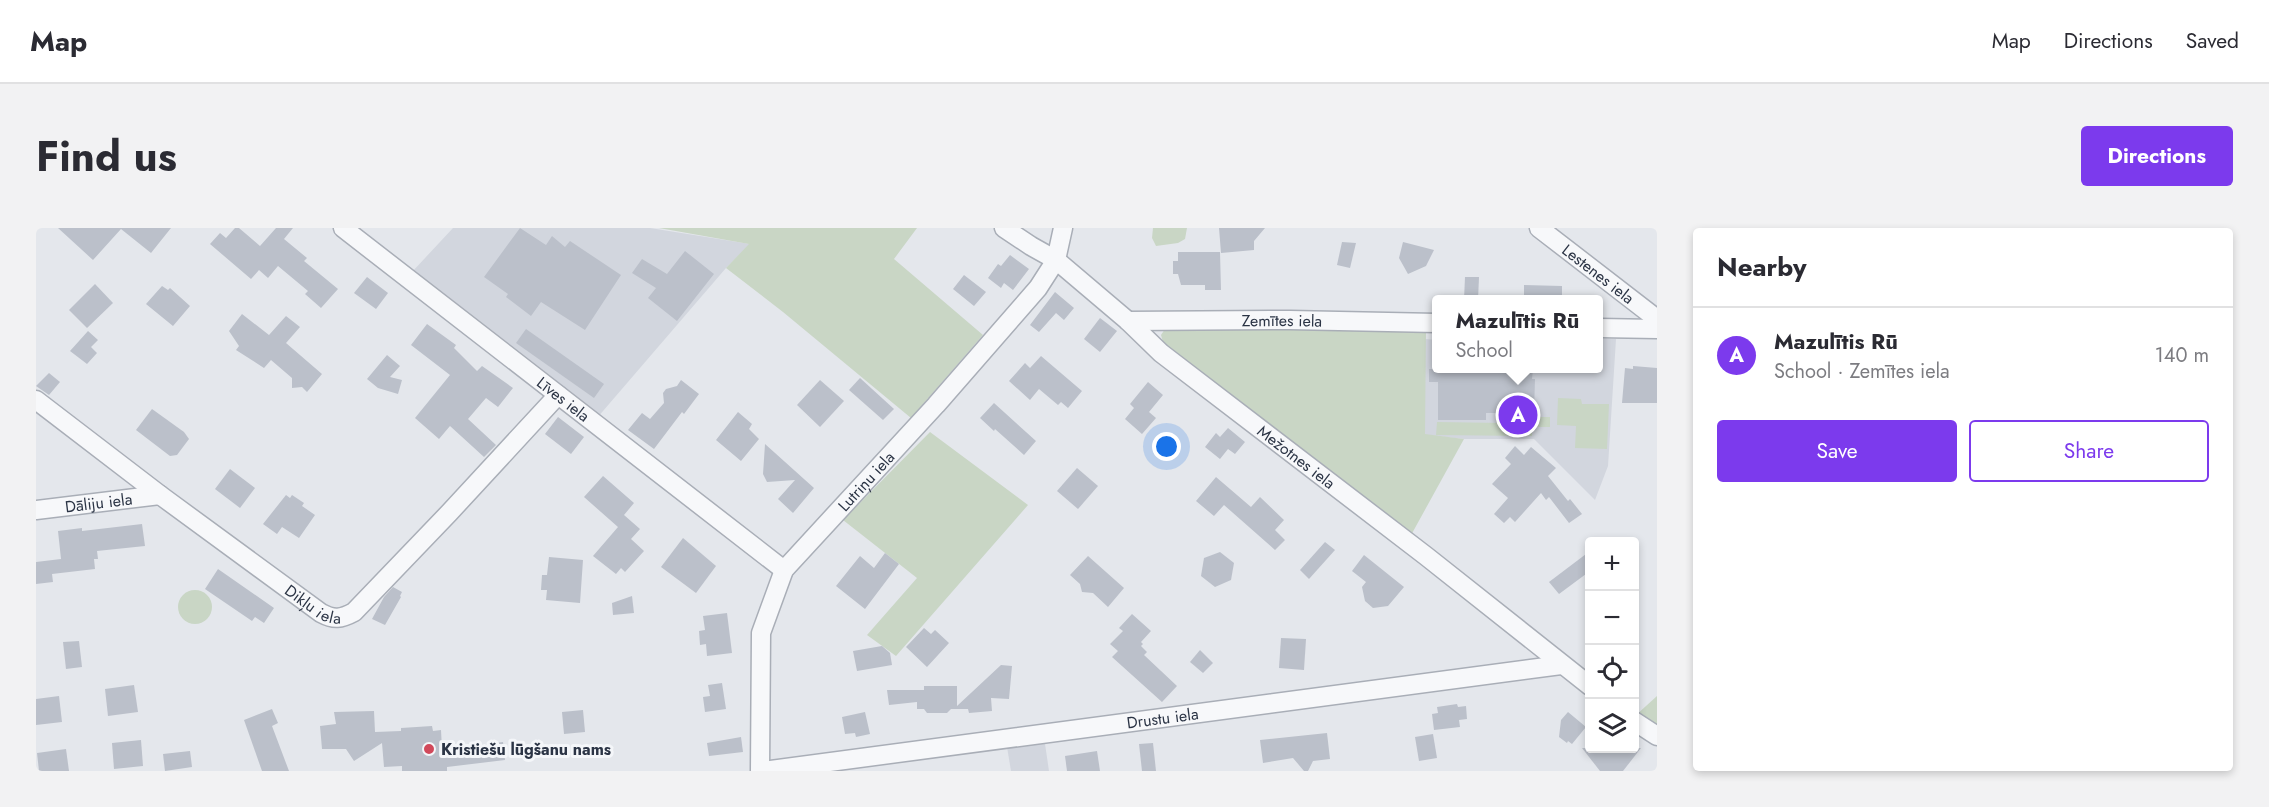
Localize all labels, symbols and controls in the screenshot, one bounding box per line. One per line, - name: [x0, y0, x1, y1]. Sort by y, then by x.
- text: Map: [30, 21, 87, 62]
- text: Map: [1992, 26, 2031, 56]
- text: Directions: [2064, 26, 2153, 56]
- text: Saved: [2186, 26, 2239, 56]
- text: Find us: [36, 126, 177, 187]
- button: Directions: [2081, 126, 2233, 186]
- street label: Lestenes iela: [1557, 239, 1639, 309]
- text: Nearby: [1717, 248, 1806, 286]
- popup: [1432, 295, 1603, 373]
- text: Mazulītis Rū: [1456, 304, 1579, 336]
- street label: Zemītes iela: [1242, 309, 1322, 333]
- text: Mazulītis Rū: [1774, 325, 1898, 357]
- text: School: [1456, 336, 1513, 365]
- text: A: [1729, 341, 1744, 370]
- text: 140 m: [2155, 341, 2209, 370]
- text: School · Zemītes iela: [1774, 357, 1950, 386]
- street label: Līves iela: [532, 371, 595, 427]
- pin: A: [1498, 392, 1538, 438]
- street label: Mežotnes iela: [1252, 420, 1340, 494]
- button: Save: [1717, 420, 1957, 482]
- button: Share: [1969, 420, 2209, 482]
- your location: [1152, 432, 1181, 461]
- street label: Lutriņu iela: [833, 446, 900, 516]
- street label: Dāliju iela: [64, 487, 134, 518]
- map controls: [1585, 537, 1639, 753]
- button: +: [1585, 537, 1639, 591]
- street label: Dikļu iela: [280, 579, 341, 630]
- button: −: [1585, 591, 1639, 645]
- button: locate: [1585, 645, 1639, 699]
- button: layers: [1585, 699, 1639, 753]
- street label: Drustu iela: [1125, 702, 1200, 735]
- place label: Kristiešu lūgšanu nams: [441, 738, 611, 761]
- marker: Kristiešu lūgšanu nams: [422, 742, 436, 756]

